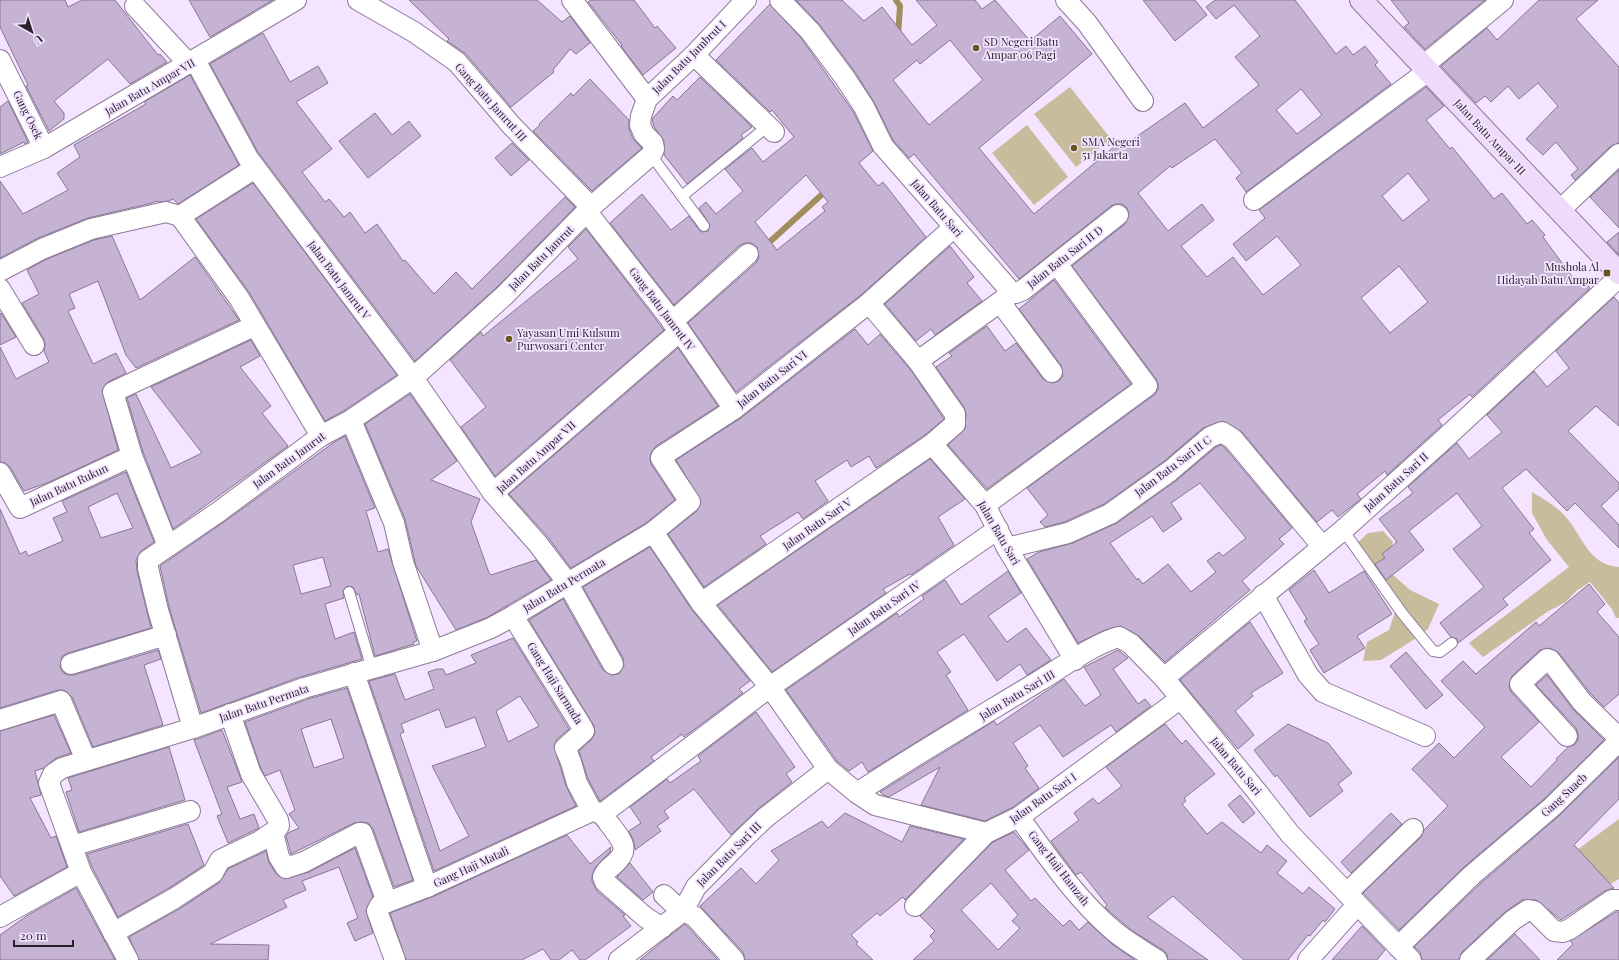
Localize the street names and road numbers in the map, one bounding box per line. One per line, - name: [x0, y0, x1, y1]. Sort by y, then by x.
- street label: Jalan Batu Jambrut I: [648, 16, 729, 97]
- street label: Jalan Batu Ampar VII: [101, 55, 198, 119]
- street label: Gang Batu Jamrut III: [452, 59, 531, 144]
- street label: Gang Osek: [10, 88, 47, 142]
- street label: Jalan Batu Ampar III: [1450, 95, 1530, 178]
- street label: Jalan Batu Sari: [908, 175, 967, 240]
- street label: Jalan Batu Jamrut: [504, 222, 576, 294]
- street label: Jalan Batu Sari II D: [1023, 222, 1106, 292]
- street label: Jalan Batu Jamrut V: [304, 236, 374, 322]
- street label: Gang Batu Jamrut IV: [626, 264, 699, 353]
- street label: Jalan Batu Sari VI: [733, 346, 810, 411]
- street label: Jalan Batu Ampar VII: [492, 417, 579, 497]
- street label: Jalan Batu Jamrut: [249, 428, 328, 491]
- street label: Jalan Batu Sari II C: [1131, 432, 1214, 500]
- street label: Jalan Batu Sari II: [1359, 448, 1431, 515]
- street label: Jalan Batu Rukun: [26, 460, 111, 510]
- street label: Jalan Batu Sari V: [778, 494, 854, 554]
- street label: Jalan Batu Sari: [975, 497, 1024, 568]
- street label: Jalan Batu Permata: [519, 554, 608, 616]
- street label: Jalan Batu Sari IV: [844, 577, 923, 639]
- street label: Gang Haji Sarmada: [524, 639, 587, 727]
- street label: Jalan Batu Sari III: [975, 666, 1058, 724]
- street label: Jalan Batu Permata: [216, 680, 311, 725]
- street label: Jalan Batu Sari: [1207, 733, 1265, 798]
- street label: Jalan Batu Sari I: [1006, 769, 1079, 827]
- street label: Gang Suaeb: [1537, 769, 1590, 820]
- street label: Jalan Batu Sari III: [692, 818, 764, 890]
- street label: Gang Haji Hamzah: [1025, 827, 1094, 909]
- street label: Gang Haji Matali: [431, 843, 511, 891]

